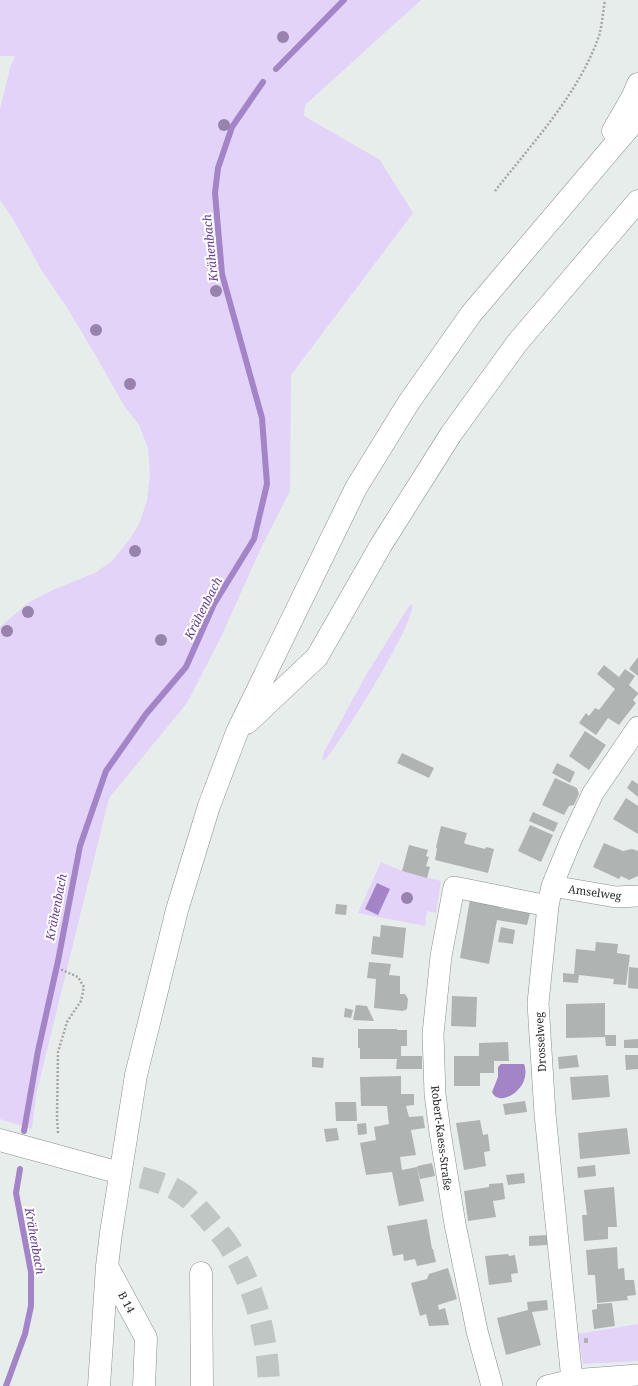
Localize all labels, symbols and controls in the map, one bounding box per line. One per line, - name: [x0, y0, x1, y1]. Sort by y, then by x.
- water label: Krähenbach: [198, 213, 222, 284]
- water label: Krähenbach: [180, 574, 226, 643]
- water label: Krähenbach: [41, 872, 71, 943]
- street label: Amselweg: [567, 881, 623, 903]
- street label: Drosselweg: [531, 1012, 549, 1072]
- street label: Robert-Kaess-Straße: [428, 1085, 456, 1192]
- water label: Krähenbach: [21, 1205, 49, 1276]
- street label: B 14: [115, 1289, 139, 1315]

